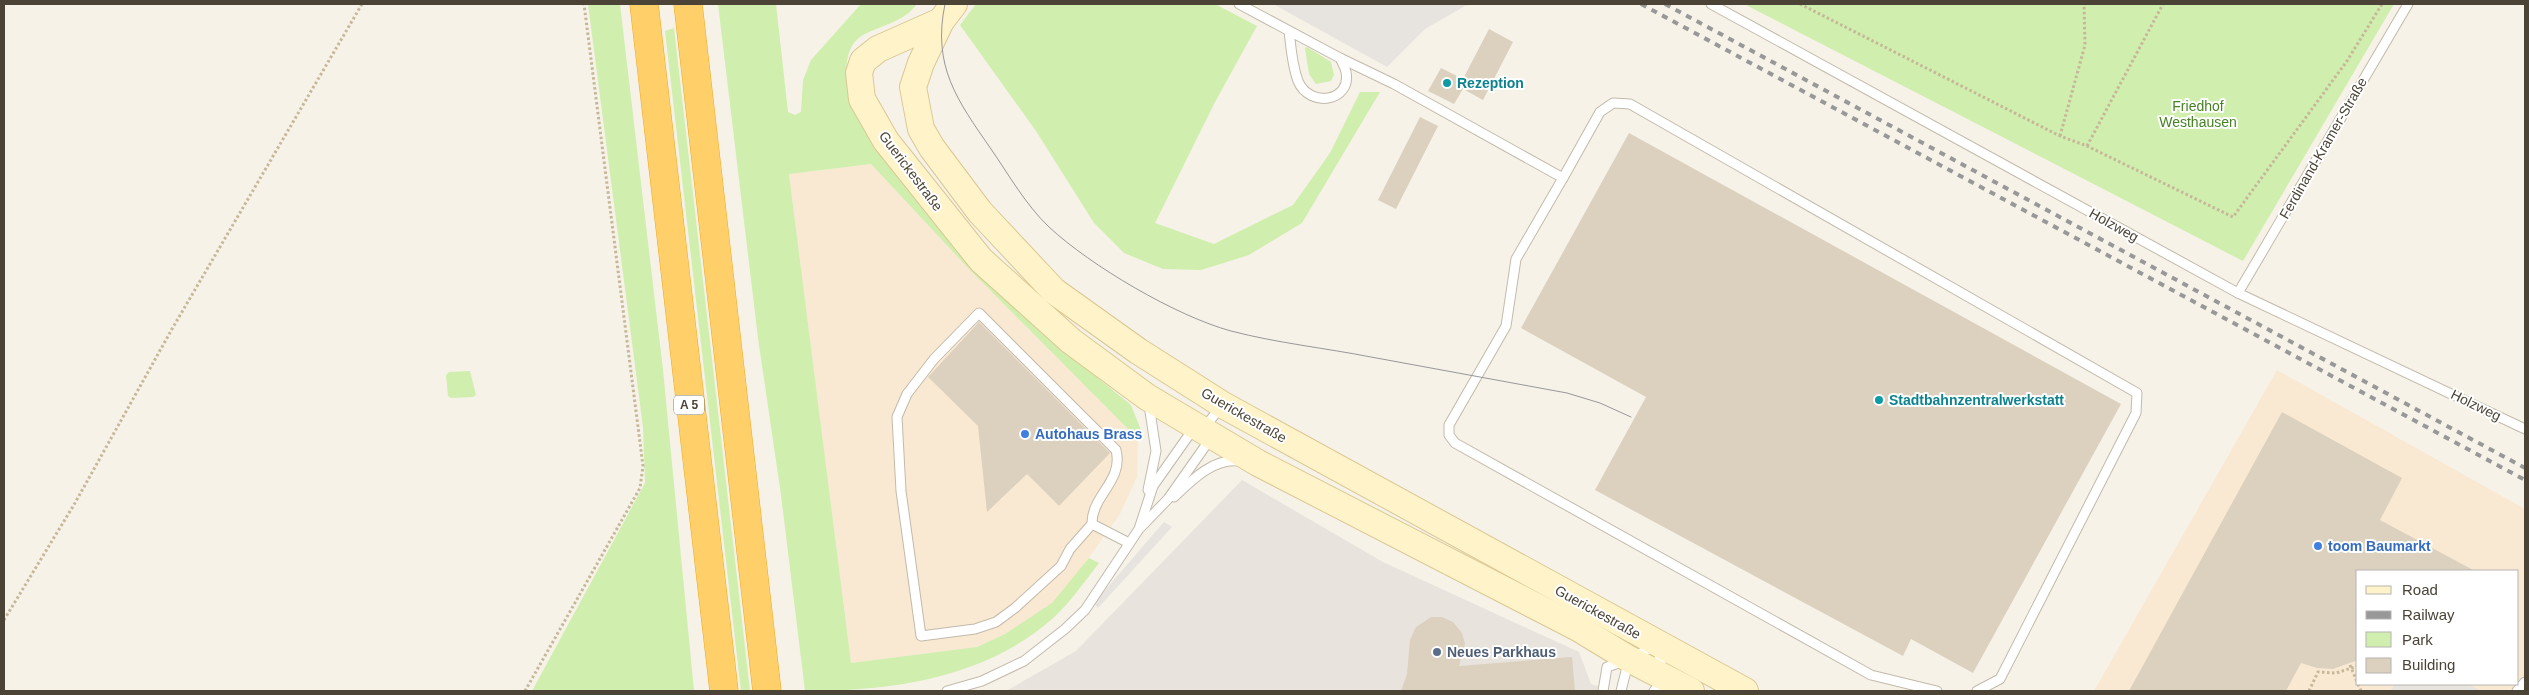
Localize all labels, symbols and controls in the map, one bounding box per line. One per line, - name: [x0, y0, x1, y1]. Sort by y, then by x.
- street label: Ferdinand-Kramer-Straße: [2276, 74, 2370, 221]
- place label: Rezeption: [1457, 75, 1524, 91]
- marker: Rezeption: [1441, 77, 1453, 89]
- park label: Friedhof Westhausen: [2159, 98, 2237, 130]
- street label: Guerickestraße: [876, 128, 946, 214]
- street label: Holzweg: [2087, 205, 2141, 245]
- street label: Guerickestraße: [1199, 384, 1290, 446]
- street label: Holzweg: [2448, 386, 2504, 424]
- place label: Stadtbahnzentralwerkstatt: [1889, 392, 2064, 408]
- marker: Stadtbahnzentralwerkstatt: [1873, 394, 1885, 406]
- road number: A 5: [674, 396, 704, 414]
- place label: Autohaus Brass: [1035, 426, 1143, 442]
- marker: Autohaus Brass: [1019, 428, 1031, 440]
- place label: toom Baumarkt: [2328, 538, 2431, 554]
- marker: toom Baumarkt: [2312, 540, 2324, 552]
- legend: [2356, 570, 2519, 685]
- text: Road: [2402, 581, 2438, 598]
- street label: Guerickestraße: [1552, 582, 1644, 642]
- text: Railway: [2402, 606, 2455, 623]
- text: Park: [2402, 631, 2433, 648]
- place label: Neues Parkhaus: [1447, 644, 1556, 660]
- marker: Neues Parkhaus: [1431, 646, 1443, 658]
- text: Building: [2402, 656, 2455, 673]

